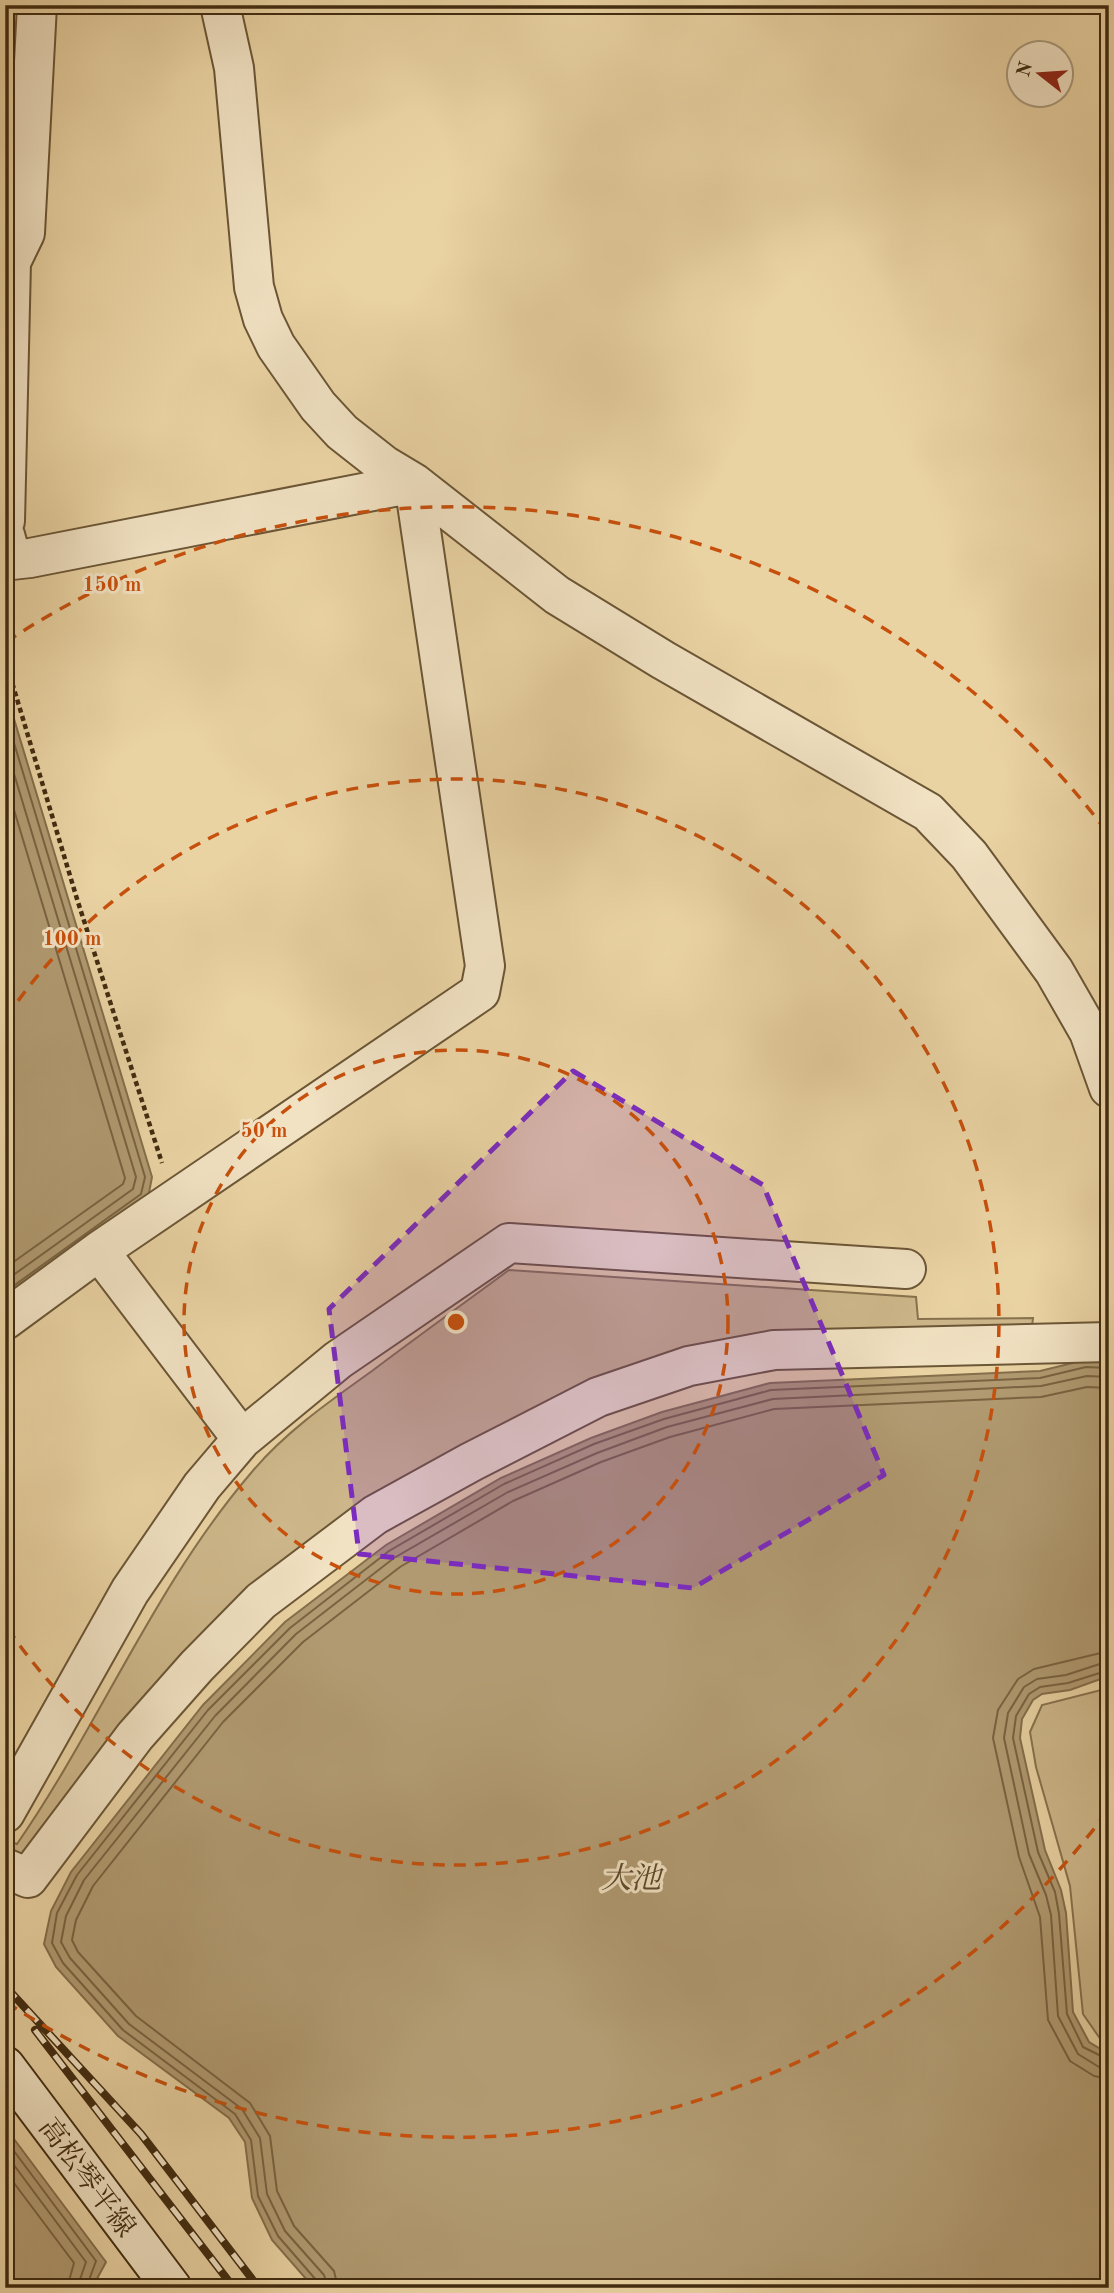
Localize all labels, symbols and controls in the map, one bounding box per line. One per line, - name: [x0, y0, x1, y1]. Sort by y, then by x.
- north arrow: [1006, 38, 1076, 108]
- text: N: [1015, 60, 1037, 79]
- text: 150 m: [82, 575, 142, 596]
- text: 100 m: [42, 929, 102, 950]
- text: 50 m: [240, 1121, 288, 1142]
- centre of rings: [444, 1310, 468, 1334]
- water label: 大池: [601, 1862, 664, 1895]
- street label: 高松琴平線: [32, 2113, 141, 2243]

